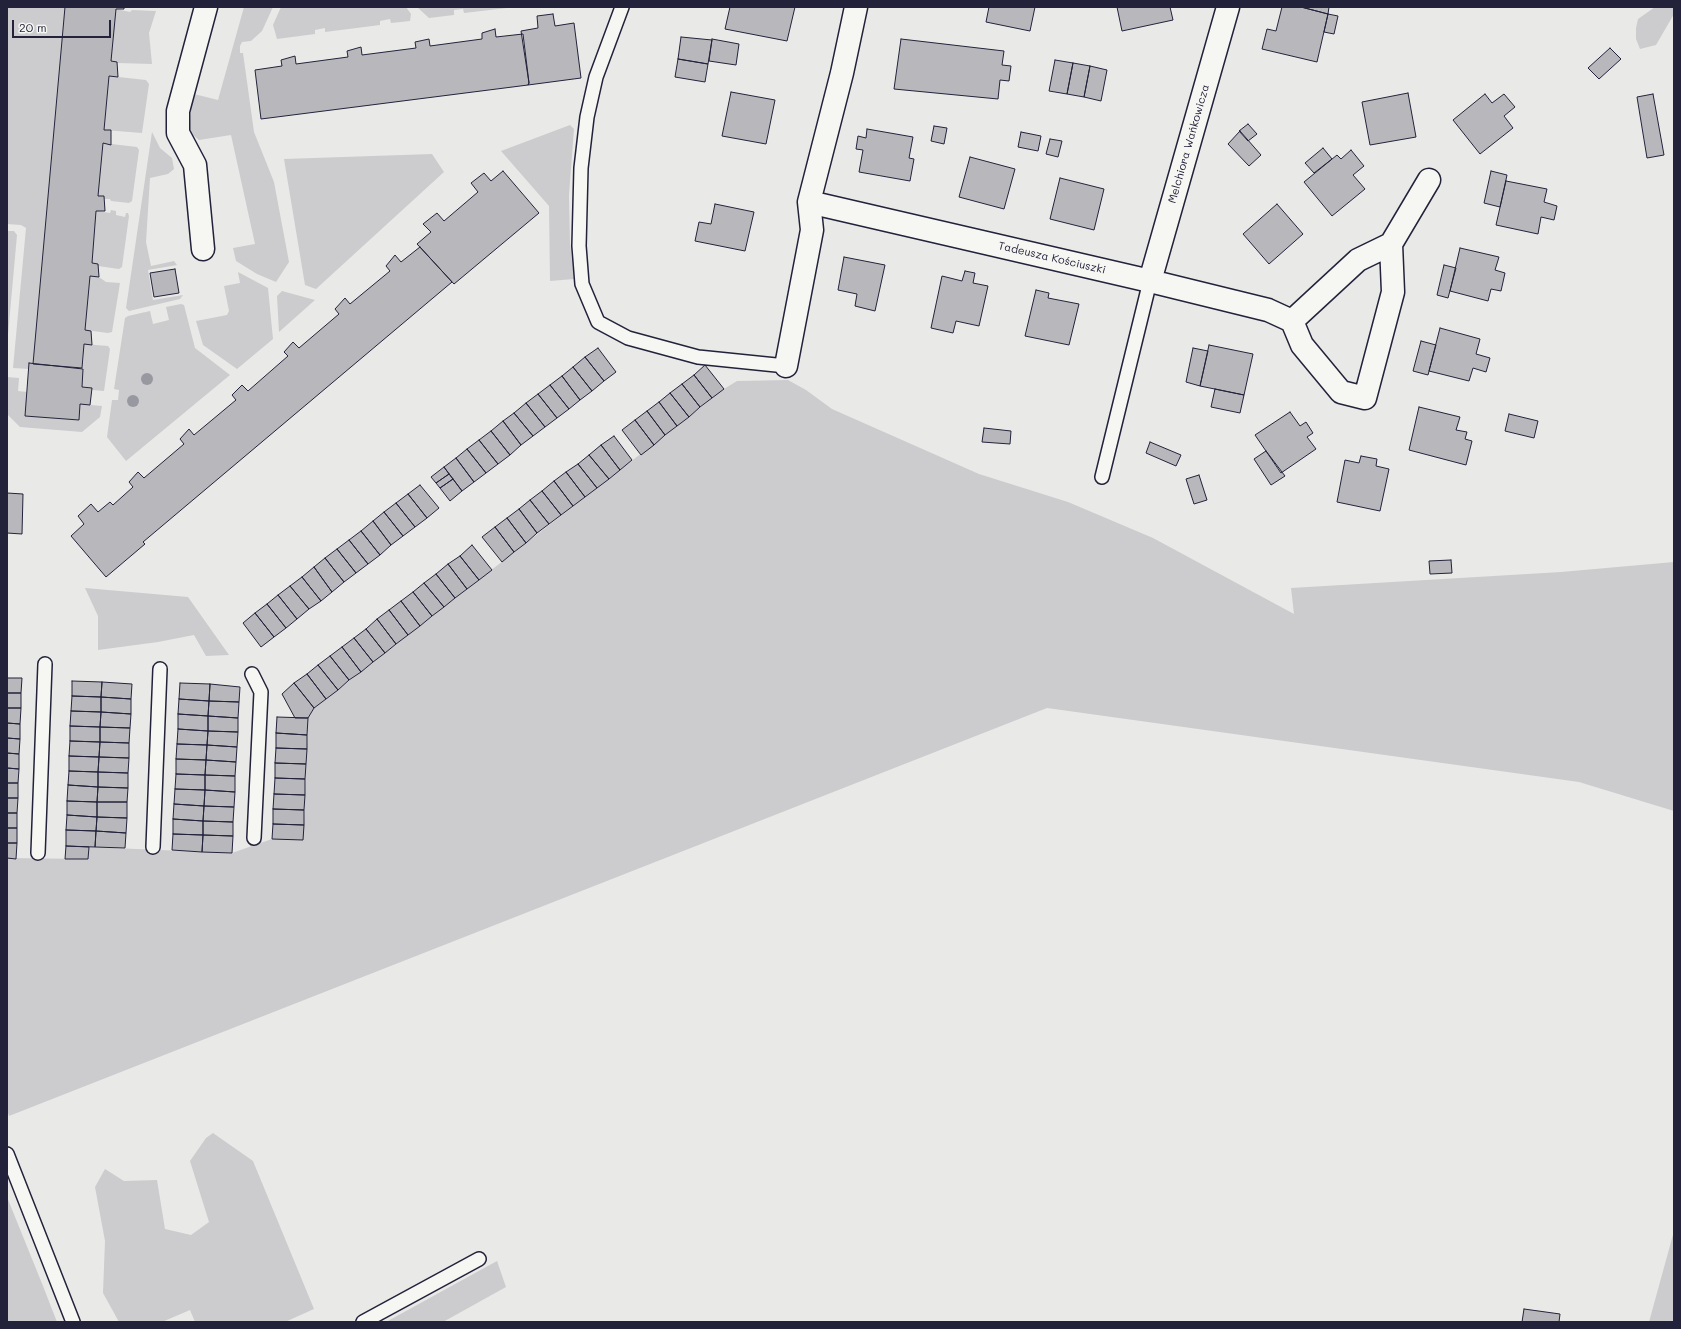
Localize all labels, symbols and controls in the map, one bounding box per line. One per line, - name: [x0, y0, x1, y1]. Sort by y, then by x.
- scale bar: [14, 12, 113, 38]
- text: 20 m: [19, 19, 47, 35]
- street label: Melchiora Wańkowicza: [1166, 83, 1212, 205]
- street label: Tadeusza Kościuszki: [997, 239, 1107, 277]

